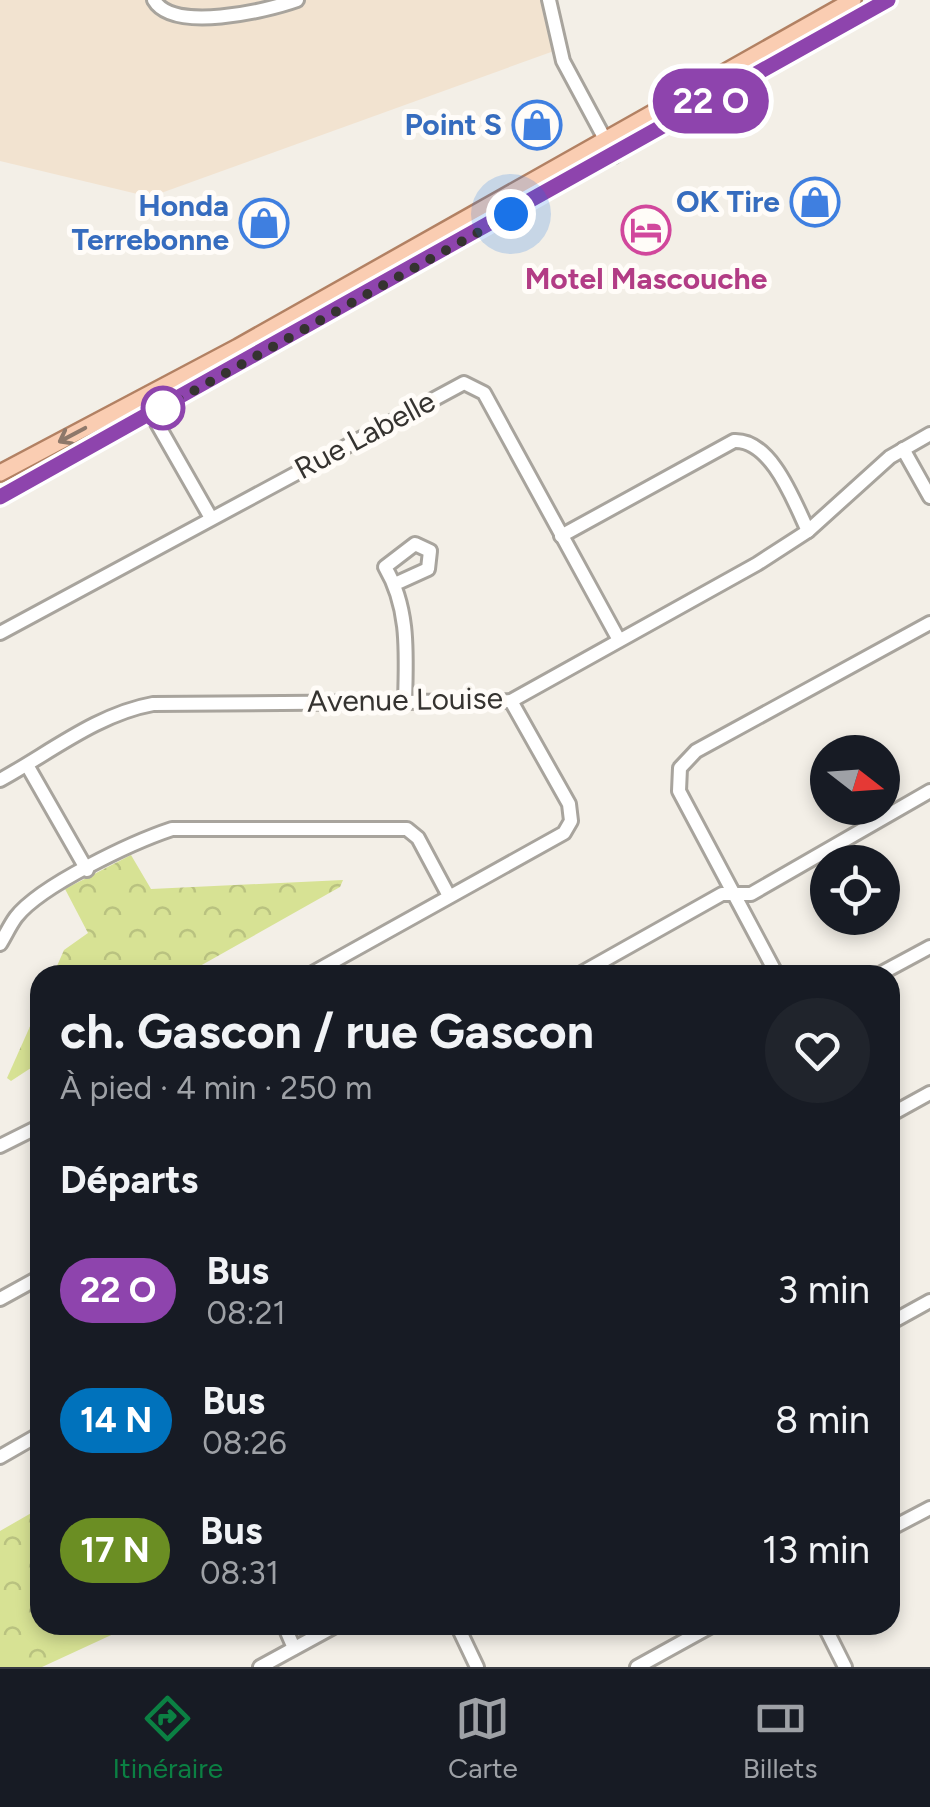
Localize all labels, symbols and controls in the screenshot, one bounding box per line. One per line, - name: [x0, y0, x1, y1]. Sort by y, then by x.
- line badge: 22 O: [641, 68, 781, 134]
- text: 22 O: [673, 80, 749, 122]
- shop icon: Point S: [511, 99, 563, 151]
- place label: Point S: [404, 106, 502, 143]
- shop icon: OK Tire: [789, 176, 841, 228]
- place label: OK Tire: [676, 183, 780, 220]
- place label: Honda Terrebonne: [71, 187, 229, 258]
- your location: [486, 189, 536, 239]
- shop icon: Honda Terrebonne: [238, 197, 290, 249]
- hotel icon: Motel Mascouche: [620, 204, 672, 256]
- place label: Motel Mascouche: [525, 260, 768, 297]
- street label: Rue Labelle: [288, 382, 441, 487]
- unlabelled marker: [142, 387, 184, 429]
- one-way arrow: [57, 426, 87, 445]
- street label: Avenue Louise: [307, 679, 503, 720]
- north arrow: [810, 735, 900, 825]
- map controls: [810, 735, 900, 935]
- button: locate: [810, 845, 900, 935]
- button: heart: [765, 998, 870, 1103]
- text: ch. Gascon / rue Gascon: [60, 1002, 594, 1060]
- text: À pied · 4 min · 250 m: [60, 1069, 372, 1107]
- text: Départs: [60, 1157, 198, 1203]
- text: Bus: [206, 1248, 269, 1294]
- text: 3 min: [778, 1267, 870, 1313]
- text: 22 O: [80, 1269, 156, 1311]
- text: 08:21: [206, 1294, 286, 1332]
- text: Bus: [202, 1378, 265, 1424]
- text: 8 min: [775, 1397, 870, 1443]
- text: 14 N: [80, 1399, 152, 1441]
- text: 08:26: [202, 1424, 287, 1462]
- text: Bus: [200, 1508, 263, 1554]
- text: 13 min: [762, 1527, 870, 1573]
- text: 17 N: [80, 1529, 150, 1571]
- text: 08:31: [200, 1554, 279, 1592]
- tab: Itinéraire: [112, 1691, 223, 1785]
- tab: Carte: [448, 1691, 518, 1785]
- tab: Billets: [743, 1691, 818, 1785]

